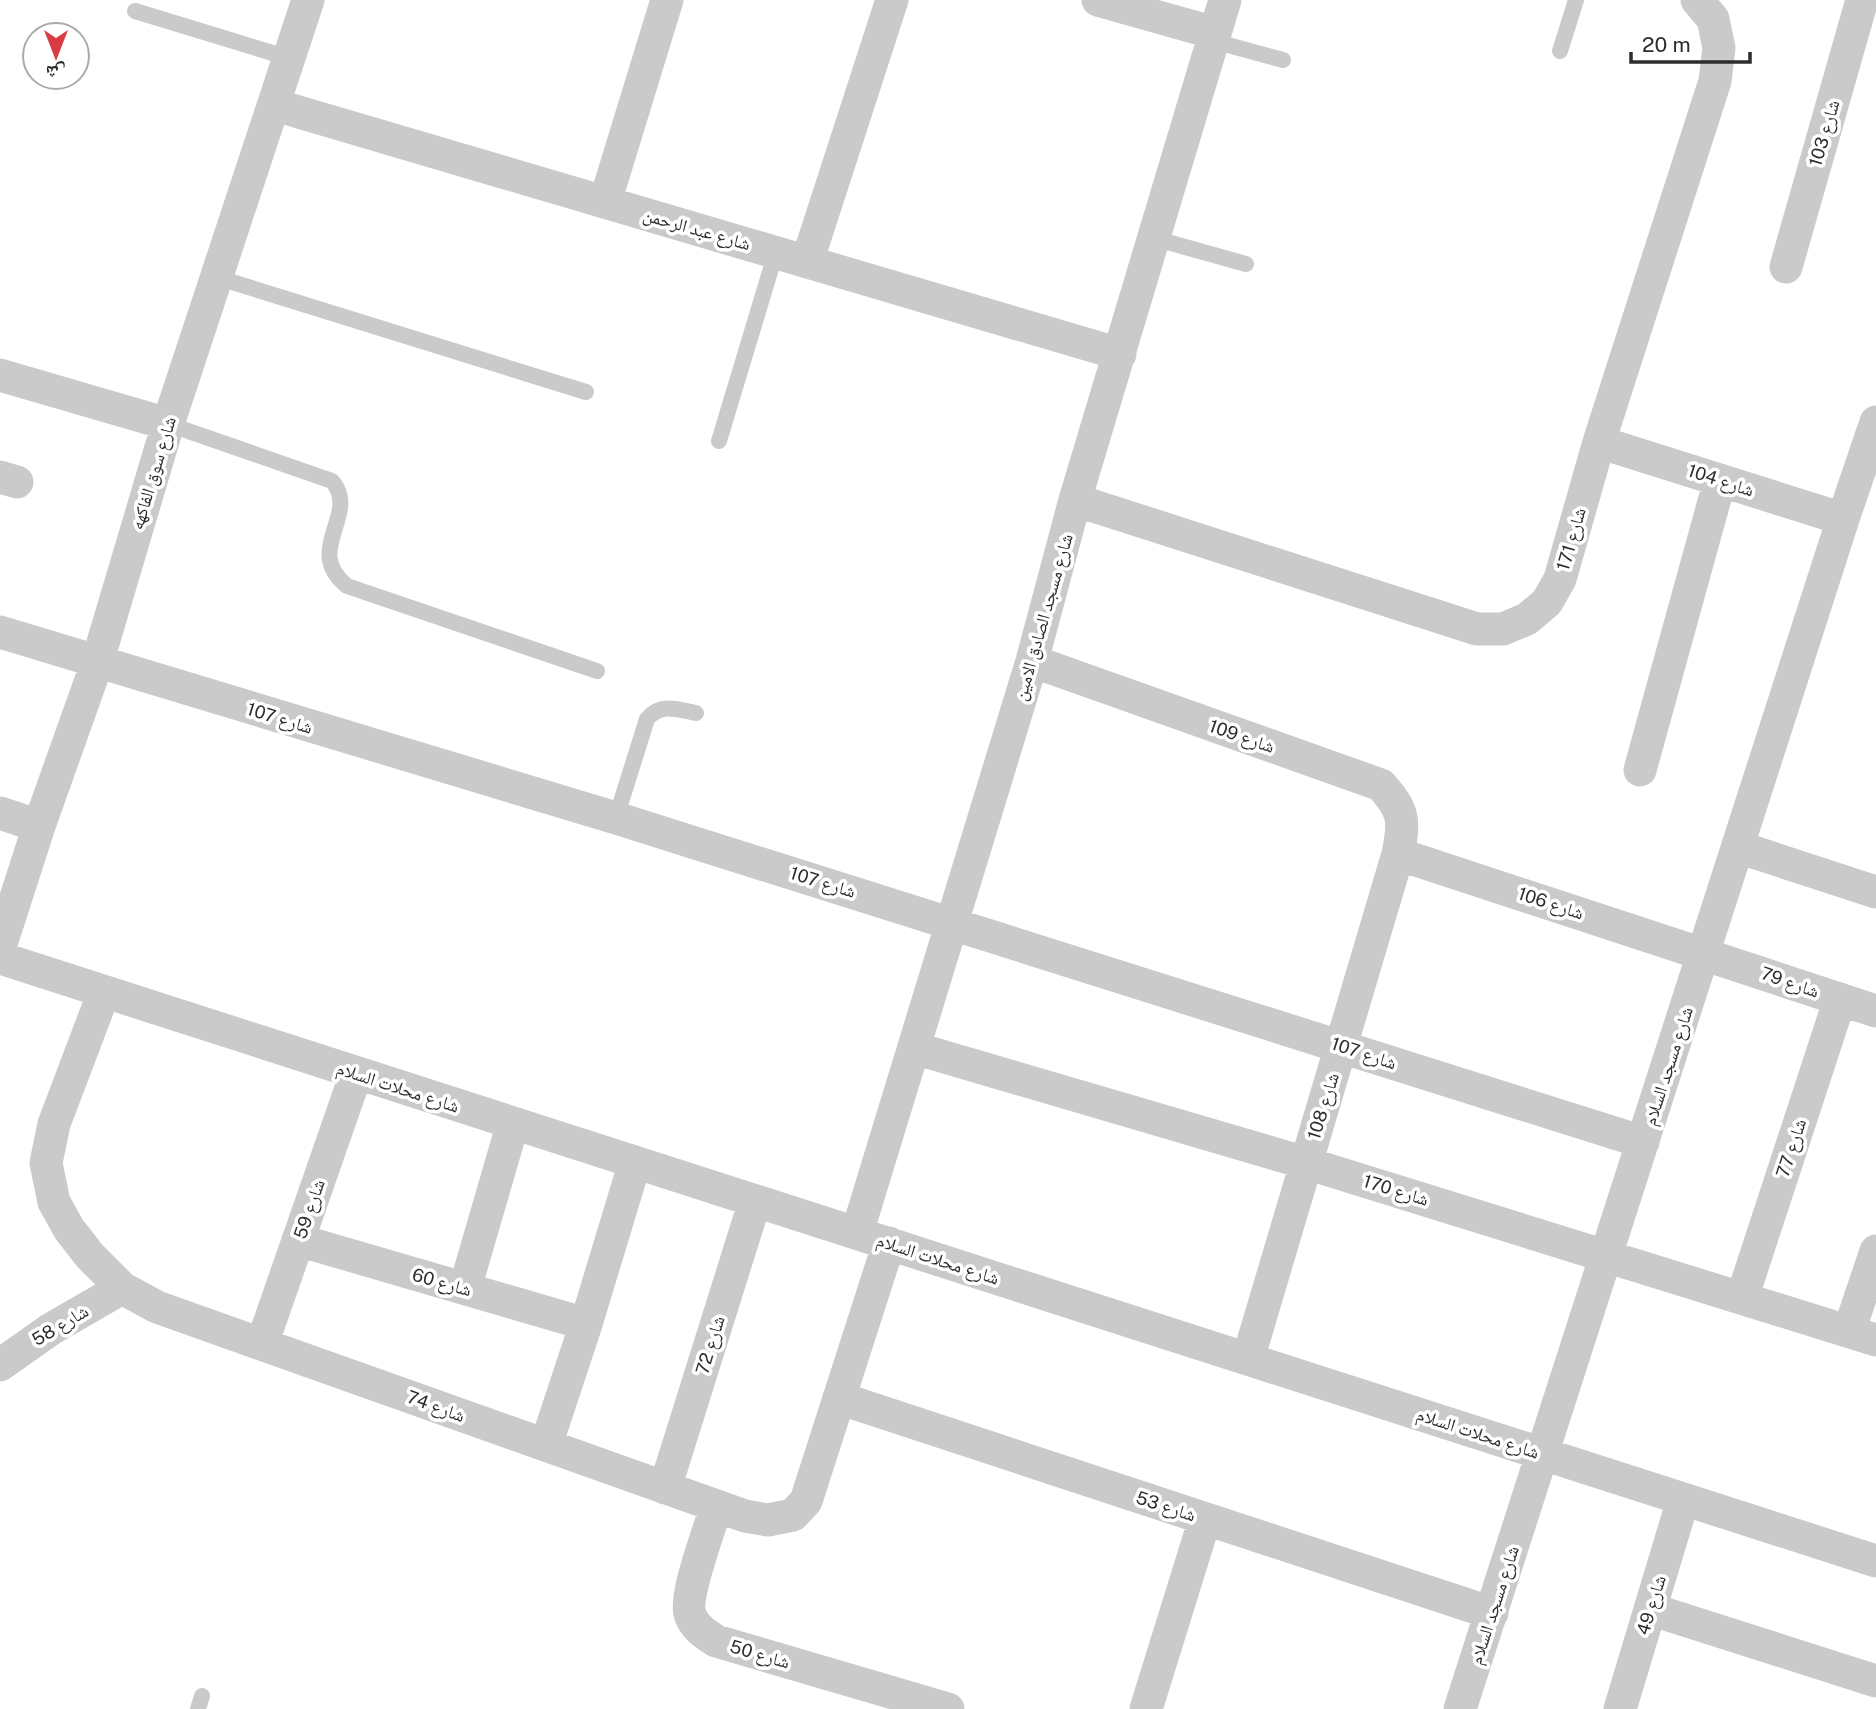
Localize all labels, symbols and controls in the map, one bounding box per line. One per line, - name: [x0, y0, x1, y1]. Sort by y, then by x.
- north arrow: [21, 21, 91, 91]
- scale bar: [1631, 21, 1750, 65]
- text: 20 m: [1642, 32, 1691, 57]
- text: ش: [46, 61, 66, 84]
- street label: شارع 103: [1805, 97, 1844, 169]
- street label: شارع عبد الرحمن: [641, 204, 753, 255]
- street label: شارع سوق الفاكهه: [126, 414, 181, 532]
- street label: شارع 104: [1685, 459, 1757, 501]
- street label: شارع 171: [1552, 505, 1591, 573]
- street label: شارع مسجد الصادق الامين: [1009, 531, 1078, 703]
- street label: شارع 107: [244, 698, 315, 739]
- street label: شارع 109: [1206, 715, 1278, 758]
- street label: شارع 107: [787, 862, 858, 903]
- street label: شارع 106: [1515, 883, 1587, 924]
- street label: شارع 79: [1758, 962, 1822, 1003]
- street label: شارع مسجد السلام: [1639, 1004, 1699, 1129]
- street label: شارع 107: [1328, 1033, 1399, 1074]
- street label: شارع محلات السلام: [333, 1057, 462, 1119]
- street label: شارع 108: [1303, 1070, 1344, 1142]
- street label: شارع 77: [1772, 1116, 1811, 1180]
- street label: شارع 170: [1360, 1170, 1431, 1211]
- street label: شارع 59: [289, 1177, 330, 1242]
- street label: شارع محلات السلام: [873, 1229, 1002, 1291]
- street label: شارع 60: [410, 1264, 474, 1301]
- street label: شارع 58: [28, 1300, 92, 1351]
- street label: شارع 72: [691, 1313, 730, 1377]
- street label: شارع 74: [404, 1386, 468, 1427]
- street label: شارع محلات السلام: [1413, 1403, 1542, 1465]
- street label: شارع 53: [1133, 1487, 1198, 1526]
- street label: شارع مسجد السلام: [1465, 1543, 1525, 1668]
- street label: شارع 49: [1632, 1573, 1671, 1638]
- street label: شارع 50: [727, 1635, 792, 1673]

